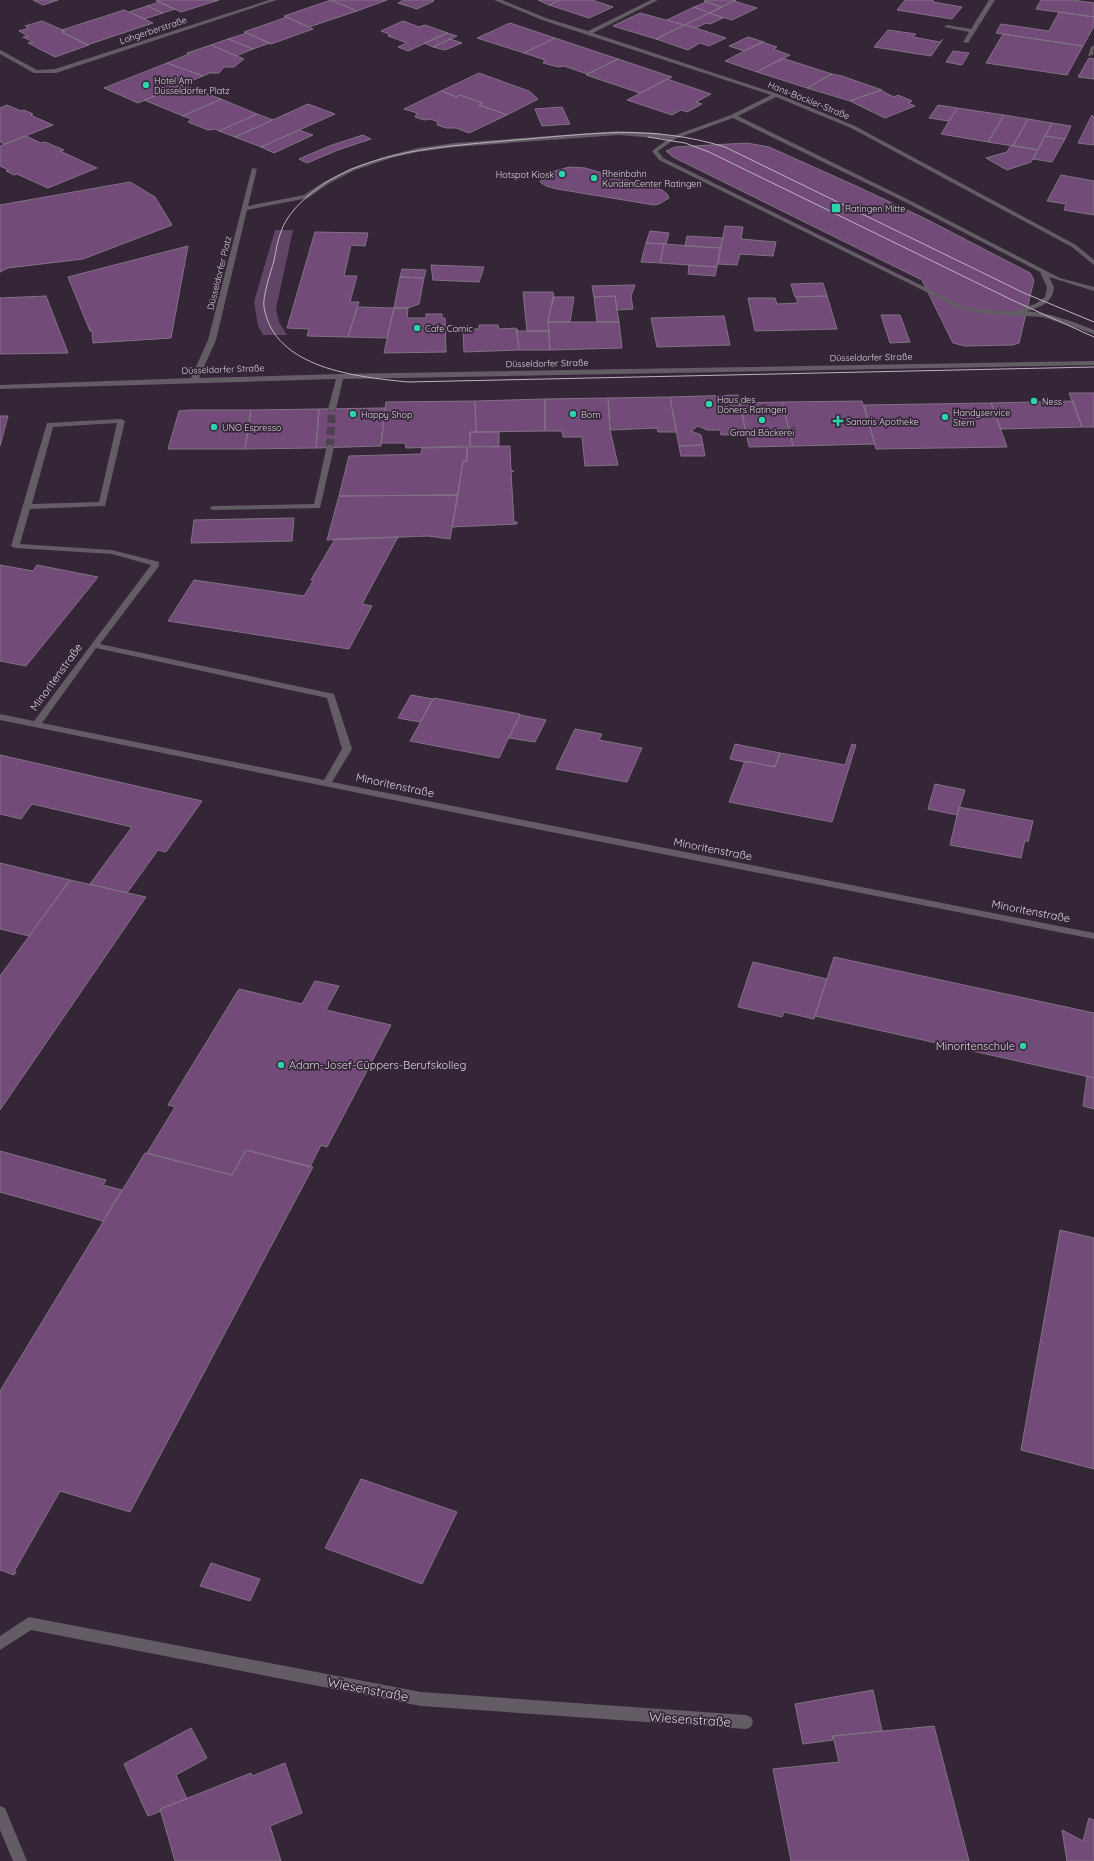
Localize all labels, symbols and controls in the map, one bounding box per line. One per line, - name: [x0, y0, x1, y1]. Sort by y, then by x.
- street label: Lohgerberstraße: [118, 14, 188, 46]
- place label: Hotel Am Düsseldorfer Platz: [154, 75, 230, 96]
- street label: Hans-Böckler-Straße: [767, 79, 851, 121]
- marker: Hotel Am Düsseldorfer Platz: [141, 80, 151, 90]
- place label: Rheinbahn KundenCenter Ratingen: [602, 168, 702, 189]
- place label: Hotspot Kiosk: [496, 169, 554, 180]
- marker: Hotspot Kiosk: [557, 169, 567, 179]
- marker: Rheinbahn KundenCenter Ratingen: [589, 173, 599, 183]
- marker: Ratingen Mitte: [830, 202, 842, 214]
- place label: Ratingen Mitte: [845, 203, 905, 214]
- street label: Düsseldorfer Platz: [205, 235, 233, 311]
- marker: Cafe Comic: [412, 323, 422, 333]
- place label: Cafe Comic: [425, 323, 473, 334]
- street label: Düsseldorfer Straße: [829, 351, 913, 363]
- street label: Düsseldorfer Straße: [505, 357, 589, 369]
- street label: Düsseldorfer Straße: [181, 362, 265, 376]
- place label: Haus des Döners Ratingen: [717, 394, 787, 415]
- marker: Ness: [1029, 396, 1039, 406]
- place label: Ness: [1042, 396, 1062, 407]
- marker: Haus des Döners Ratingen: [704, 399, 714, 409]
- place label: Handyservice Stern: [953, 407, 1010, 428]
- marker: Happy Shop: [348, 409, 358, 419]
- place label: Happy Shop: [361, 409, 413, 420]
- marker: Bom: [568, 409, 578, 419]
- place label: Bom: [581, 409, 601, 420]
- marker: Handyservice Stern: [940, 412, 950, 422]
- marker: Grand Bäckerei: [757, 415, 767, 425]
- marker: Sanaris Apotheke: [833, 416, 843, 426]
- place label: Sanaris Apotheke: [846, 416, 919, 427]
- marker: UNO Espresso: [209, 422, 219, 432]
- place label: UNO Espresso: [222, 422, 281, 433]
- place label: Grand Bäckerei: [730, 427, 794, 438]
- street label: Minoritenstraße: [27, 641, 85, 713]
- street label: Minoritenstraße: [355, 770, 435, 800]
- street label: Minoritenstraße: [672, 835, 754, 863]
- street label: Minoritenstraße: [990, 897, 1072, 925]
- place label: Minoritenschule: [936, 1039, 1015, 1053]
- marker: Minoritenschule: [1018, 1041, 1028, 1051]
- place label: Adam-Josef-Cüppers-Berufskolleg: [289, 1058, 466, 1072]
- marker: Adam-Josef-Cüppers-Berufskolleg: [276, 1060, 286, 1070]
- street label: Wiesenstraße: [326, 1673, 410, 1705]
- street label: Wiesenstraße: [648, 1708, 732, 1730]

